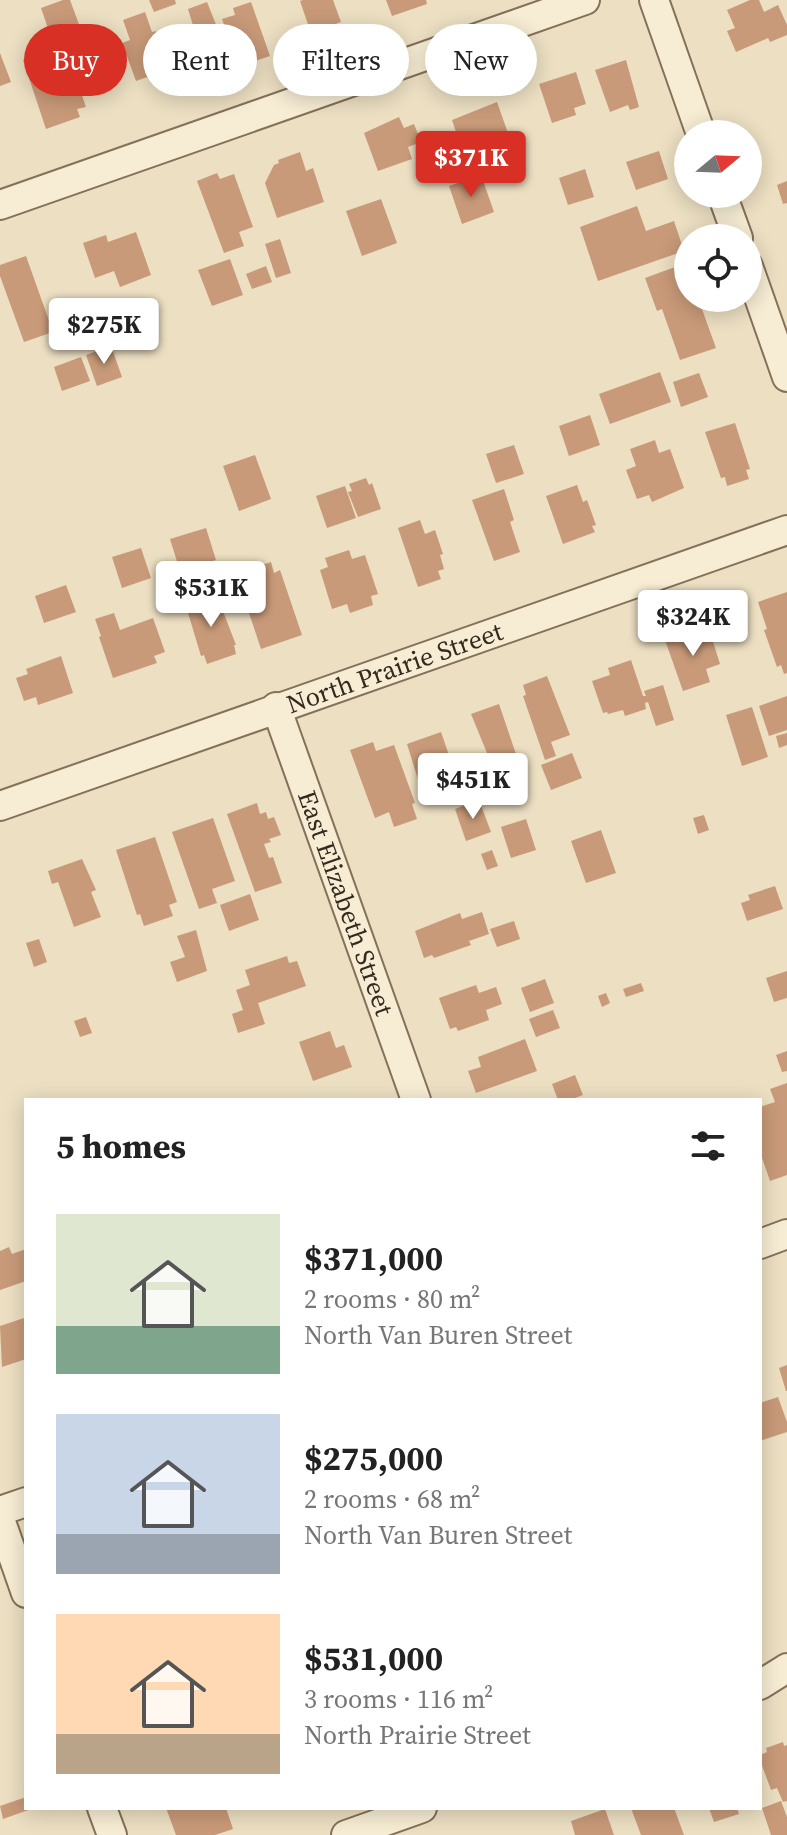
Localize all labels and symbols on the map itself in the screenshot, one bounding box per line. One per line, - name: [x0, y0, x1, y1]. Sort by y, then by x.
- north arrow: [674, 120, 762, 208]
- pin: $371K: [415, 131, 527, 199]
- pin: $275K: [48, 298, 160, 366]
- pin: $531K: [155, 561, 267, 629]
- pin: $324K: [637, 590, 749, 658]
- street label: North Prairie Street: [281, 613, 508, 722]
- pin: $451K: [417, 753, 529, 821]
- street label: East Elizabeth Street: [289, 785, 403, 1021]

